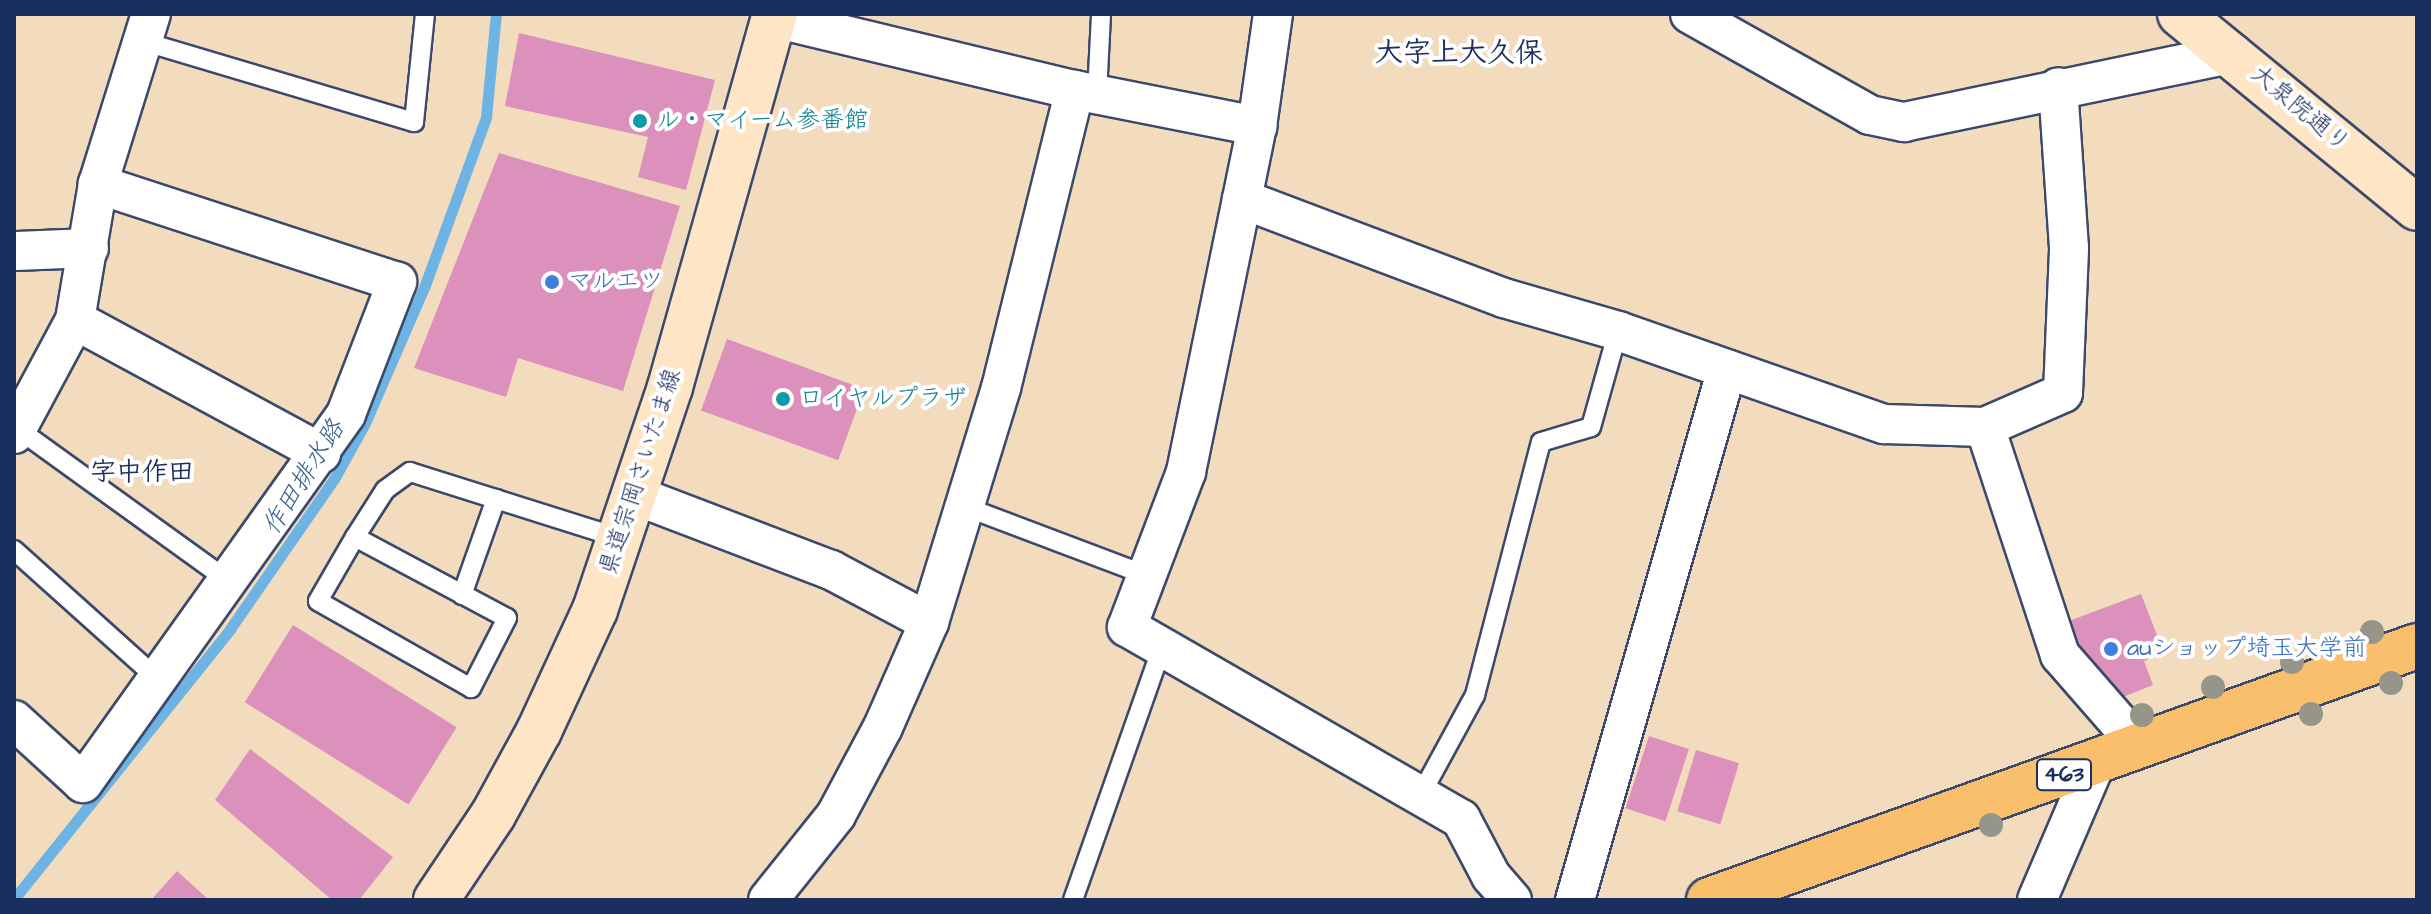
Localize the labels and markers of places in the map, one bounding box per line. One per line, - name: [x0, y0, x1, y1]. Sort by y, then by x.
- place label: ル・マイーム参番館: [656, 107, 870, 135]
- marker: ル・マイーム参番館: [631, 112, 649, 130]
- place label: マルエツ: [568, 268, 664, 296]
- marker: マルエツ: [543, 273, 561, 291]
- place label: ロイヤルプラザ: [799, 385, 967, 413]
- marker: ロイヤルプラザ: [774, 390, 792, 408]
- place label: auショップ埼玉大学前: [2127, 635, 2367, 663]
- marker: auショップ埼玉大学前: [2102, 640, 2120, 658]

